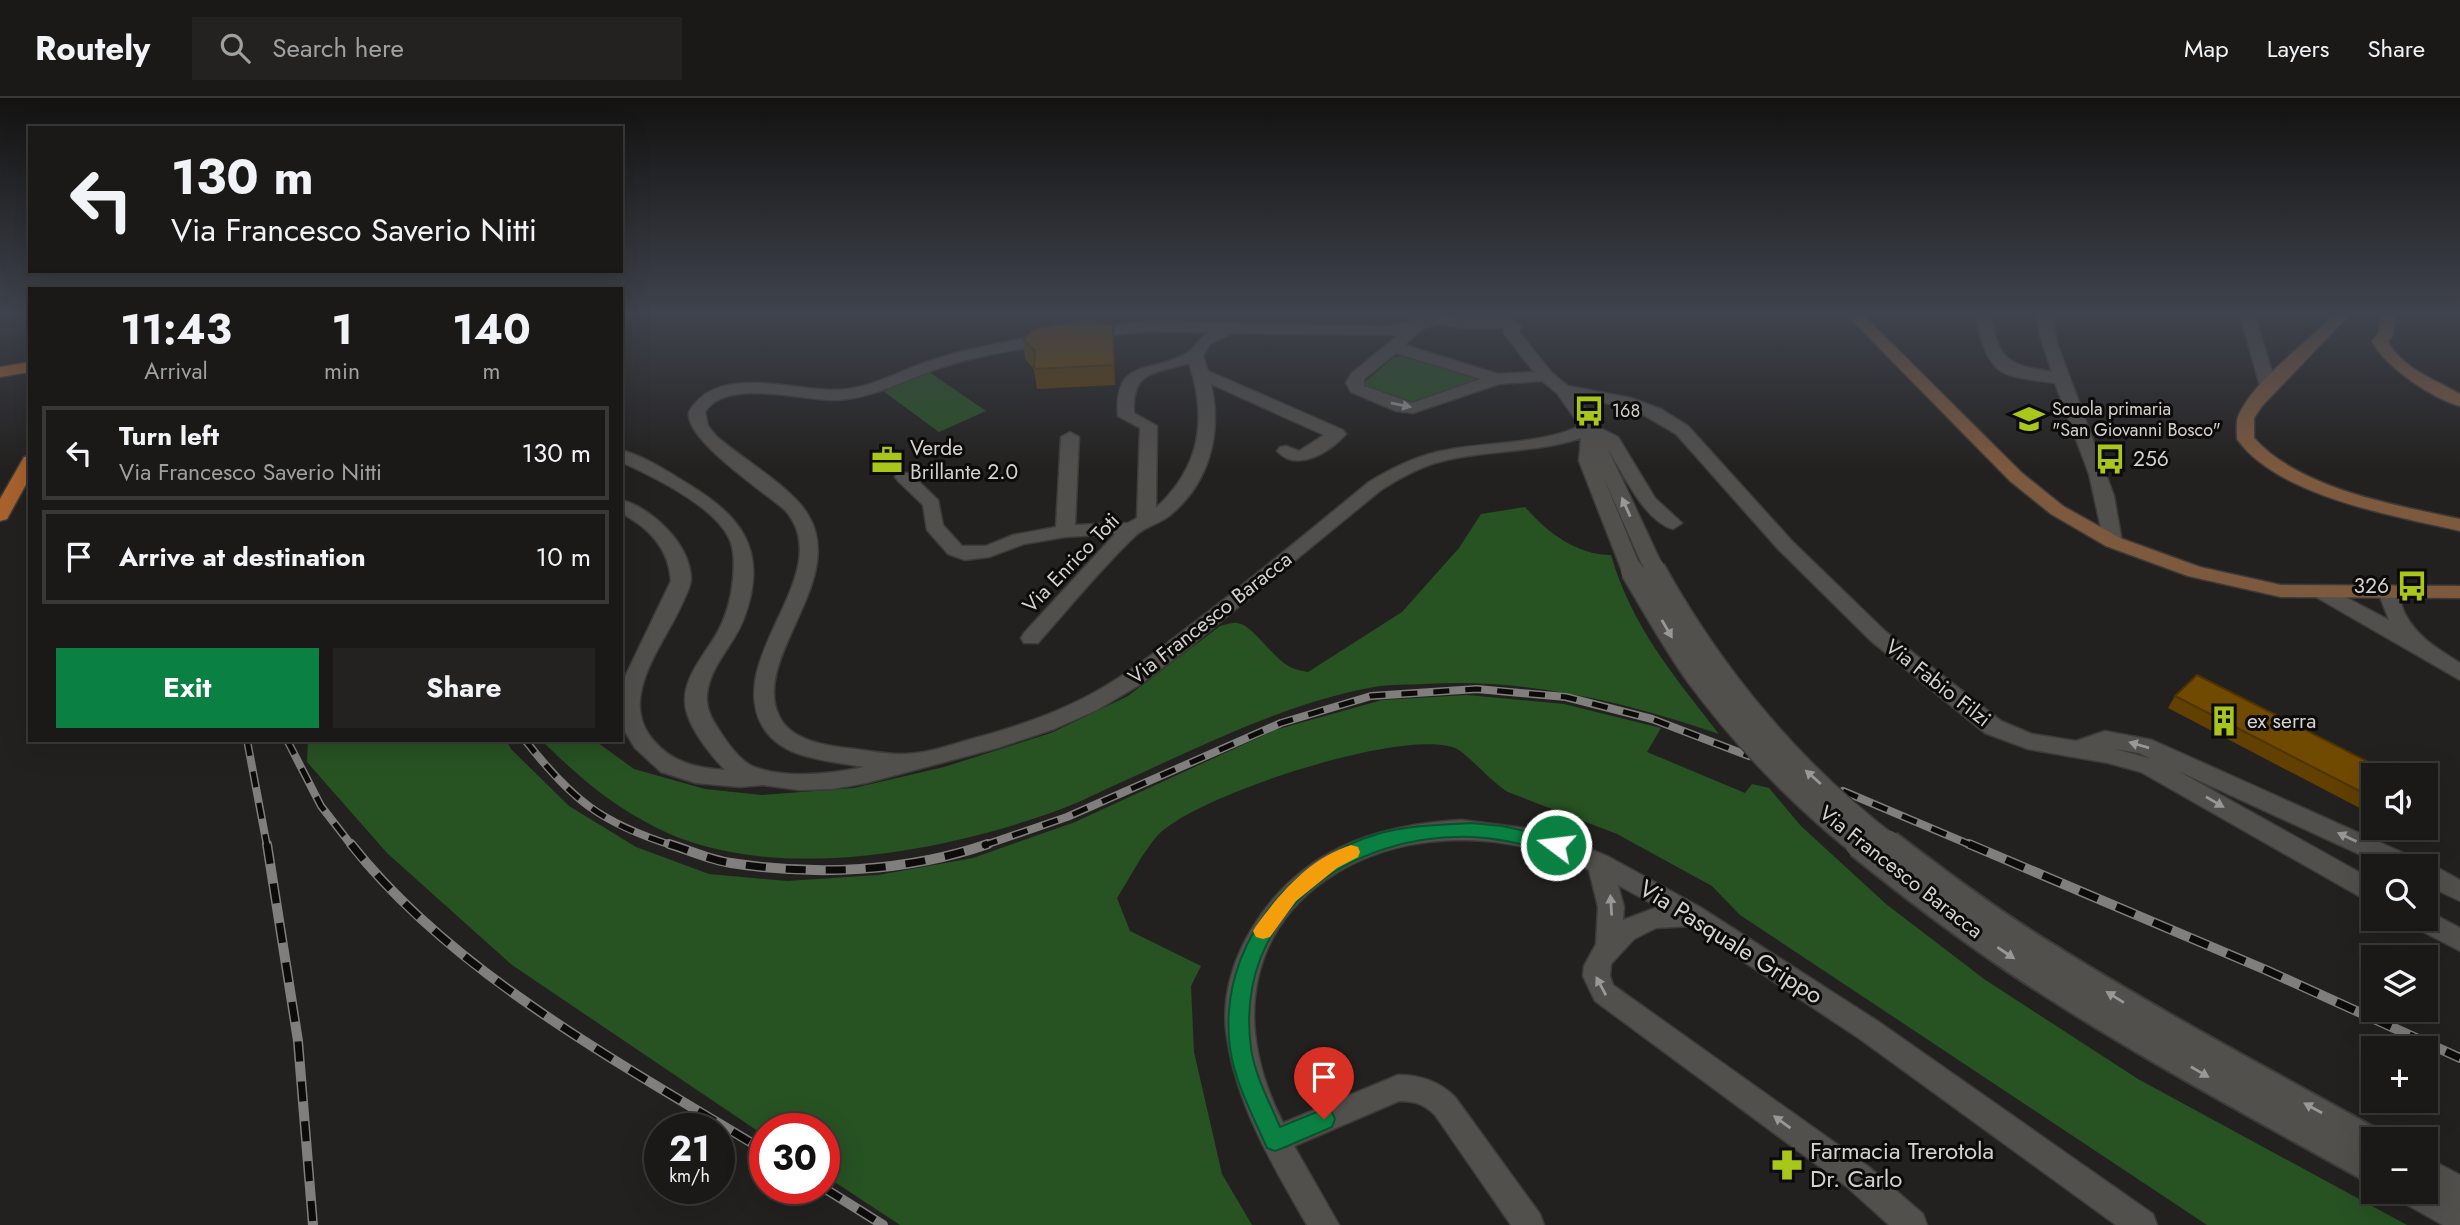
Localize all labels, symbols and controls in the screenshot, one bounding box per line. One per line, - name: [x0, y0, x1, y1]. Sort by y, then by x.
- search box: [192, 17, 682, 80]
- text: Routely: [35, 25, 150, 72]
- icon: search: [216, 29, 254, 67]
- text: Search here: [272, 29, 404, 67]
- text: Map: [2184, 31, 2229, 66]
- text: Layers: [2267, 31, 2329, 66]
- text: Share: [2367, 31, 2425, 66]
- text: 130 m: [171, 142, 314, 212]
- icon: left: [56, 154, 147, 245]
- text: Via Francesco Saverio Nitti: [171, 207, 537, 253]
- text: 11:43: [120, 299, 232, 360]
- text: 1: [331, 299, 353, 360]
- text: 140: [452, 299, 531, 360]
- text: Arrival: [144, 354, 208, 388]
- text: min: [324, 354, 360, 388]
- text: m: [483, 354, 501, 388]
- bus stop icon: 168: [1572, 394, 1606, 428]
- place label: Scuola primaria "San Giovanni Bosco": [2052, 396, 2221, 443]
- place label: 168: [1612, 398, 1640, 424]
- one-way arrow: [1390, 400, 1412, 411]
- school or university icon: Scuola primaria "San Giovanni Bosco": [2012, 402, 2046, 436]
- text: Turn left: [119, 417, 219, 455]
- place label: Verde Brillante 2.0: [910, 433, 1018, 487]
- icon: left: [60, 434, 98, 472]
- text: 130 m: [521, 434, 591, 472]
- bus stop icon: 256: [2093, 442, 2127, 476]
- office icon: Verde Brillante 2.0: [870, 443, 904, 477]
- place label: 256: [2133, 444, 2169, 474]
- text: Via Francesco Saverio Nitti: [119, 455, 382, 489]
- one-way arrow: [1620, 496, 1631, 517]
- street label: Via Enrico Toti: [1016, 506, 1126, 620]
- icon: arrive: [60, 538, 98, 576]
- text: Arrive at destination: [119, 538, 366, 576]
- text: 10 m: [536, 538, 591, 576]
- street label: Via Francesco Baracca: [1122, 544, 1298, 692]
- bus stop icon: 326: [2395, 569, 2429, 603]
- place label: 326: [2353, 571, 2389, 601]
- one-way arrow: [1661, 620, 1673, 639]
- street label: Via Fabio Filzi: [1879, 632, 1997, 734]
- button: Exit: [56, 648, 319, 728]
- button: Share: [333, 648, 595, 728]
- building icon: ex serra: [2207, 704, 2241, 738]
- place label: ex serra: [2247, 706, 2316, 736]
- one-way arrow: [2128, 739, 2149, 749]
- map controls: [2361, 763, 2438, 1204]
- button: sound: [2361, 763, 2438, 840]
- one-way arrow: [1805, 769, 1822, 785]
- one-way arrow: [2206, 796, 2225, 808]
- street label: Via Francesco Baracca: [1813, 798, 1989, 946]
- position arrow: [1519, 808, 1593, 882]
- one-way arrow: [2337, 831, 2357, 843]
- button: search: [2361, 854, 2438, 931]
- street label: Via Pasquale Grippo: [1633, 871, 1830, 1012]
- one-way arrow: [1605, 894, 1616, 916]
- button: layers: [2361, 945, 2438, 1022]
- one-way arrow: [1997, 946, 2015, 960]
- one-way arrow: [1596, 975, 1608, 995]
- one-way arrow: [2105, 991, 2125, 1004]
- button: +: [2361, 1036, 2438, 1113]
- pin: [1294, 1047, 1354, 1119]
- icon: arrive: [1305, 1058, 1343, 1096]
- one-way arrow: [2190, 1066, 2209, 1078]
- one-way arrow: [2304, 1102, 2323, 1114]
- speed limit sign: 30: [749, 1113, 840, 1204]
- one-way arrow: [1773, 1115, 1791, 1129]
- text: 21: [669, 1124, 710, 1174]
- button: −: [2361, 1127, 2438, 1204]
- place label: Farmacia Trerotola Dr. Carlo: [1810, 1133, 1994, 1196]
- pharmacy icon: Farmacia Trerotola Dr. Carlo: [1770, 1148, 1804, 1182]
- text: km/h: [669, 1163, 710, 1189]

